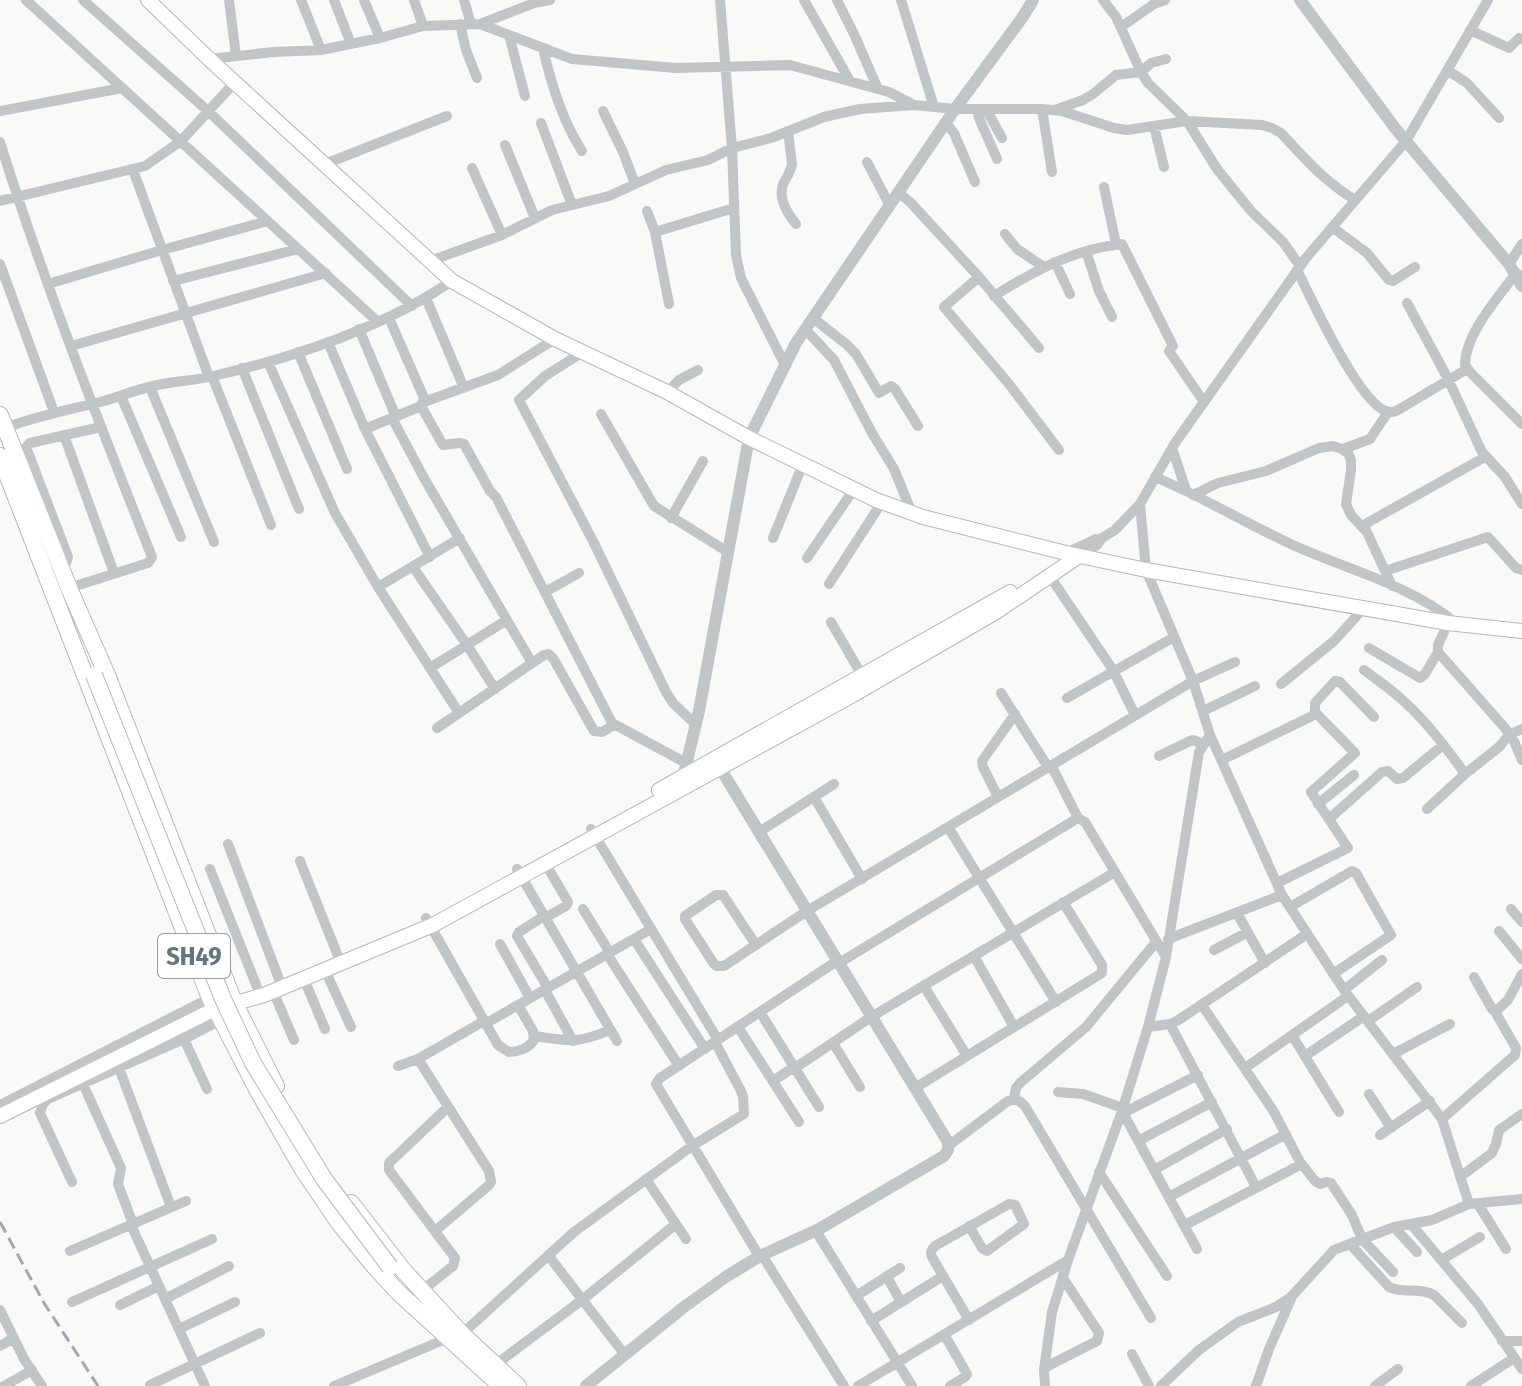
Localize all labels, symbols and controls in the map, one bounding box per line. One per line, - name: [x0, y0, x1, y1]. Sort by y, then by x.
- road number: SH49: [158, 934, 230, 978]

